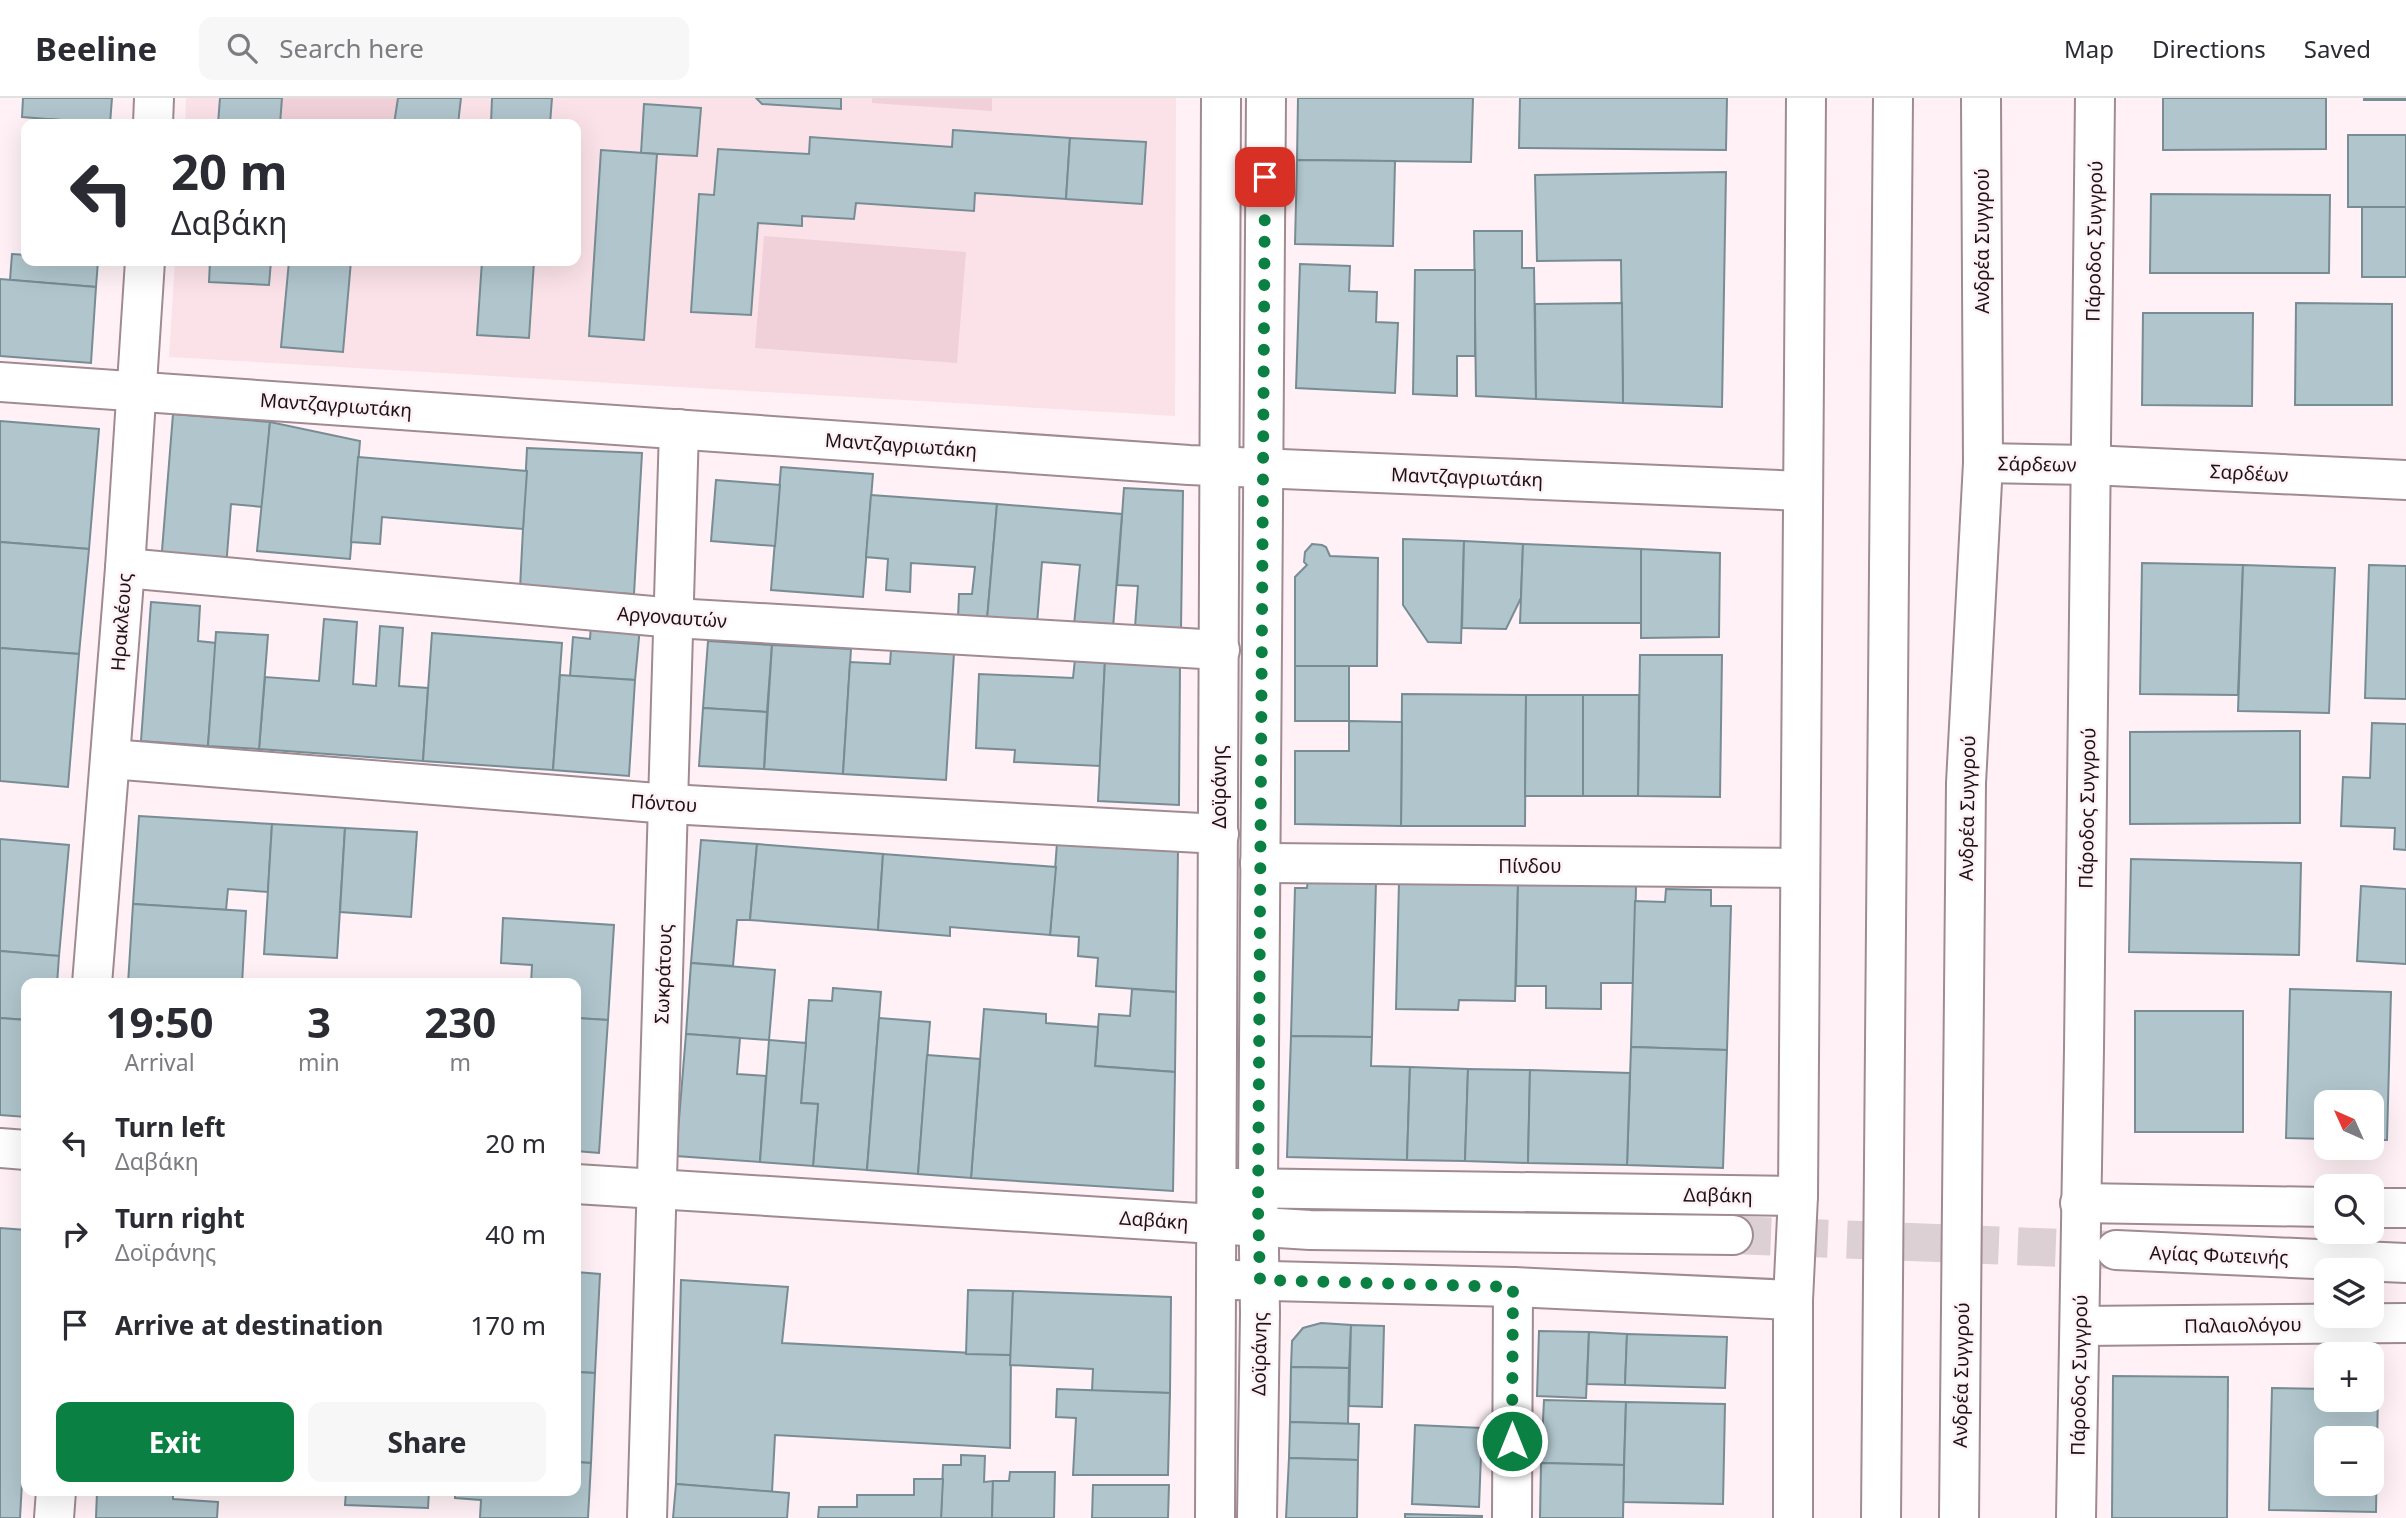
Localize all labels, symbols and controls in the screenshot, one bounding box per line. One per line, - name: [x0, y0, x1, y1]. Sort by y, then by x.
- search box: [199, 17, 689, 80]
- text: Beeline: [35, 26, 157, 71]
- icon: search: [223, 29, 261, 67]
- text: Search here: [279, 30, 424, 66]
- text: Map: [2064, 32, 2114, 65]
- text: Directions: [2152, 32, 2266, 65]
- text: Saved: [2304, 32, 2371, 65]
- text: 20 m: [171, 138, 288, 204]
- icon: left: [56, 147, 147, 238]
- pin: [1235, 147, 1295, 207]
- icon: arrive: [1246, 158, 1284, 196]
- street label: Πάροδος Συγγρού: [2080, 160, 2108, 322]
- street label: Ανδρέα Συγγρού: [1969, 168, 1995, 314]
- text: Δαβάκη: [171, 201, 287, 244]
- street label: Μαντζαγριωτάκη: [259, 387, 413, 423]
- street label: Μαντζαγριωτάκη: [824, 427, 978, 463]
- street label: Σάρδεων: [1997, 450, 2077, 478]
- street label: Σαρδέων: [2209, 458, 2289, 488]
- street label: Μαντζαγριωτάκη: [1390, 461, 1544, 493]
- street label: Ηρακλέους: [105, 572, 137, 672]
- street label: Αργοναυτών: [616, 600, 728, 634]
- street label: Πάροδος Συγγρού: [2073, 727, 2101, 889]
- street label: Ανδρέα Συγγρού: [1953, 735, 1981, 881]
- street label: Δοϊράνης: [1206, 745, 1232, 829]
- street label: Πόντου: [630, 788, 698, 818]
- street label: Πίνδου: [1498, 853, 1562, 879]
- street label: Σωκράτους: [648, 923, 678, 1025]
- text: 19:50: [106, 993, 213, 1050]
- text: 3: [307, 993, 331, 1050]
- text: 230: [424, 993, 496, 1050]
- text: Arrival: [124, 1046, 195, 1078]
- text: min: [298, 1046, 340, 1078]
- text: m: [450, 1046, 471, 1078]
- north arrow: [2314, 1090, 2384, 1160]
- map controls: [2314, 1090, 2384, 1496]
- text: Turn left: [115, 1109, 226, 1145]
- icon: left: [56, 1124, 94, 1162]
- text: 20 m: [485, 1125, 546, 1161]
- text: Δαβάκη: [115, 1145, 199, 1177]
- button: search: [2314, 1174, 2384, 1244]
- street label: Δαβάκη: [1683, 1181, 1753, 1209]
- text: Turn right: [115, 1200, 245, 1236]
- street label: Δαβάκη: [1119, 1205, 1189, 1235]
- icon: right: [56, 1215, 94, 1253]
- text: 40 m: [485, 1216, 546, 1252]
- text: Δοϊράνης: [115, 1236, 216, 1268]
- street label: Αγίας Φωτεινής: [2149, 1240, 2289, 1270]
- button: layers: [2314, 1258, 2384, 1328]
- street label: Πάροδος Συγγρού: [2065, 1294, 2093, 1456]
- street label: Ανδρέα Συγγρού: [1947, 1302, 1975, 1448]
- icon: arrive: [56, 1306, 94, 1344]
- text: Arrive at destination: [115, 1307, 384, 1343]
- text: 170 m: [470, 1307, 546, 1343]
- street label: Παλαιολόγου: [2184, 1311, 2302, 1339]
- street label: Δοϊράνης: [1245, 1312, 1273, 1396]
- button: +: [2314, 1342, 2384, 1412]
- button: Exit: [56, 1402, 294, 1482]
- button: Share: [308, 1402, 546, 1482]
- position arrow: [1475, 1404, 1549, 1478]
- button: −: [2314, 1426, 2384, 1496]

